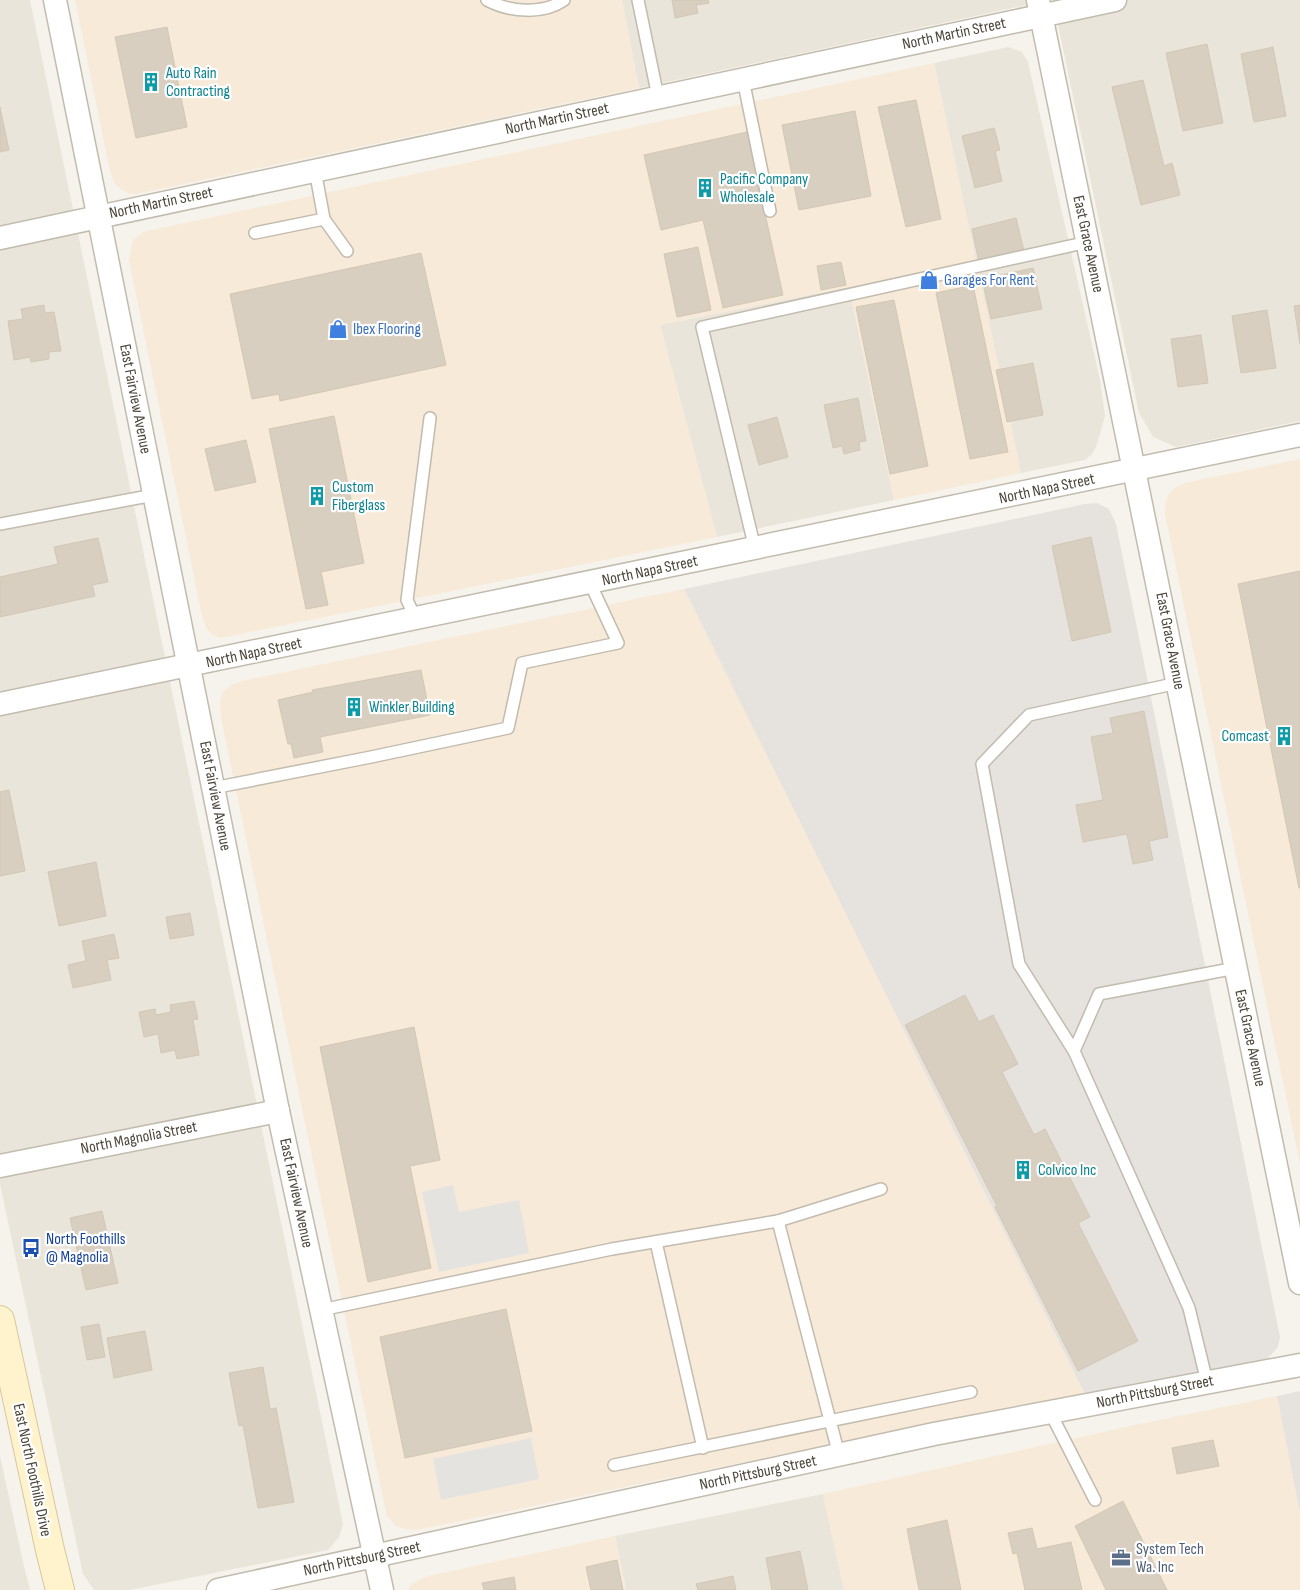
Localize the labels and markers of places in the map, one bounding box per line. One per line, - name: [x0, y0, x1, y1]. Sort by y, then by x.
- place label: Auto Rain Contracting: [165, 64, 230, 101]
- building icon: Auto Rain Contracting: [140, 71, 162, 93]
- place label: Pacific Company Wholesale: [720, 170, 808, 207]
- building icon: Pacific Company Wholesale: [694, 177, 716, 199]
- shop icon: Garages For Rent: [918, 269, 940, 291]
- place label: Garages For Rent: [944, 271, 1035, 290]
- shop icon: Ibex Flooring: [327, 318, 349, 340]
- place label: Ibex Flooring: [353, 320, 421, 339]
- place label: Custom Fiberglass: [332, 478, 386, 515]
- building icon: Custom Fiberglass: [306, 485, 328, 507]
- building icon: Winkler Building: [343, 696, 365, 718]
- place label: Winkler Building: [369, 698, 455, 717]
- building icon: Comcast: [1273, 725, 1295, 747]
- place label: Comcast: [1221, 727, 1269, 746]
- building icon: Colvico Inc: [1012, 1159, 1034, 1181]
- place label: Colvico Inc: [1038, 1161, 1096, 1180]
- place label: North Foothills @ Magnolia: [46, 1230, 126, 1267]
- bus stop icon: North Foothills @ Magnolia: [20, 1237, 42, 1259]
- place label: System Tech Wa. Inc: [1136, 1540, 1204, 1577]
- office icon: System Tech Wa. Inc: [1110, 1547, 1132, 1569]

